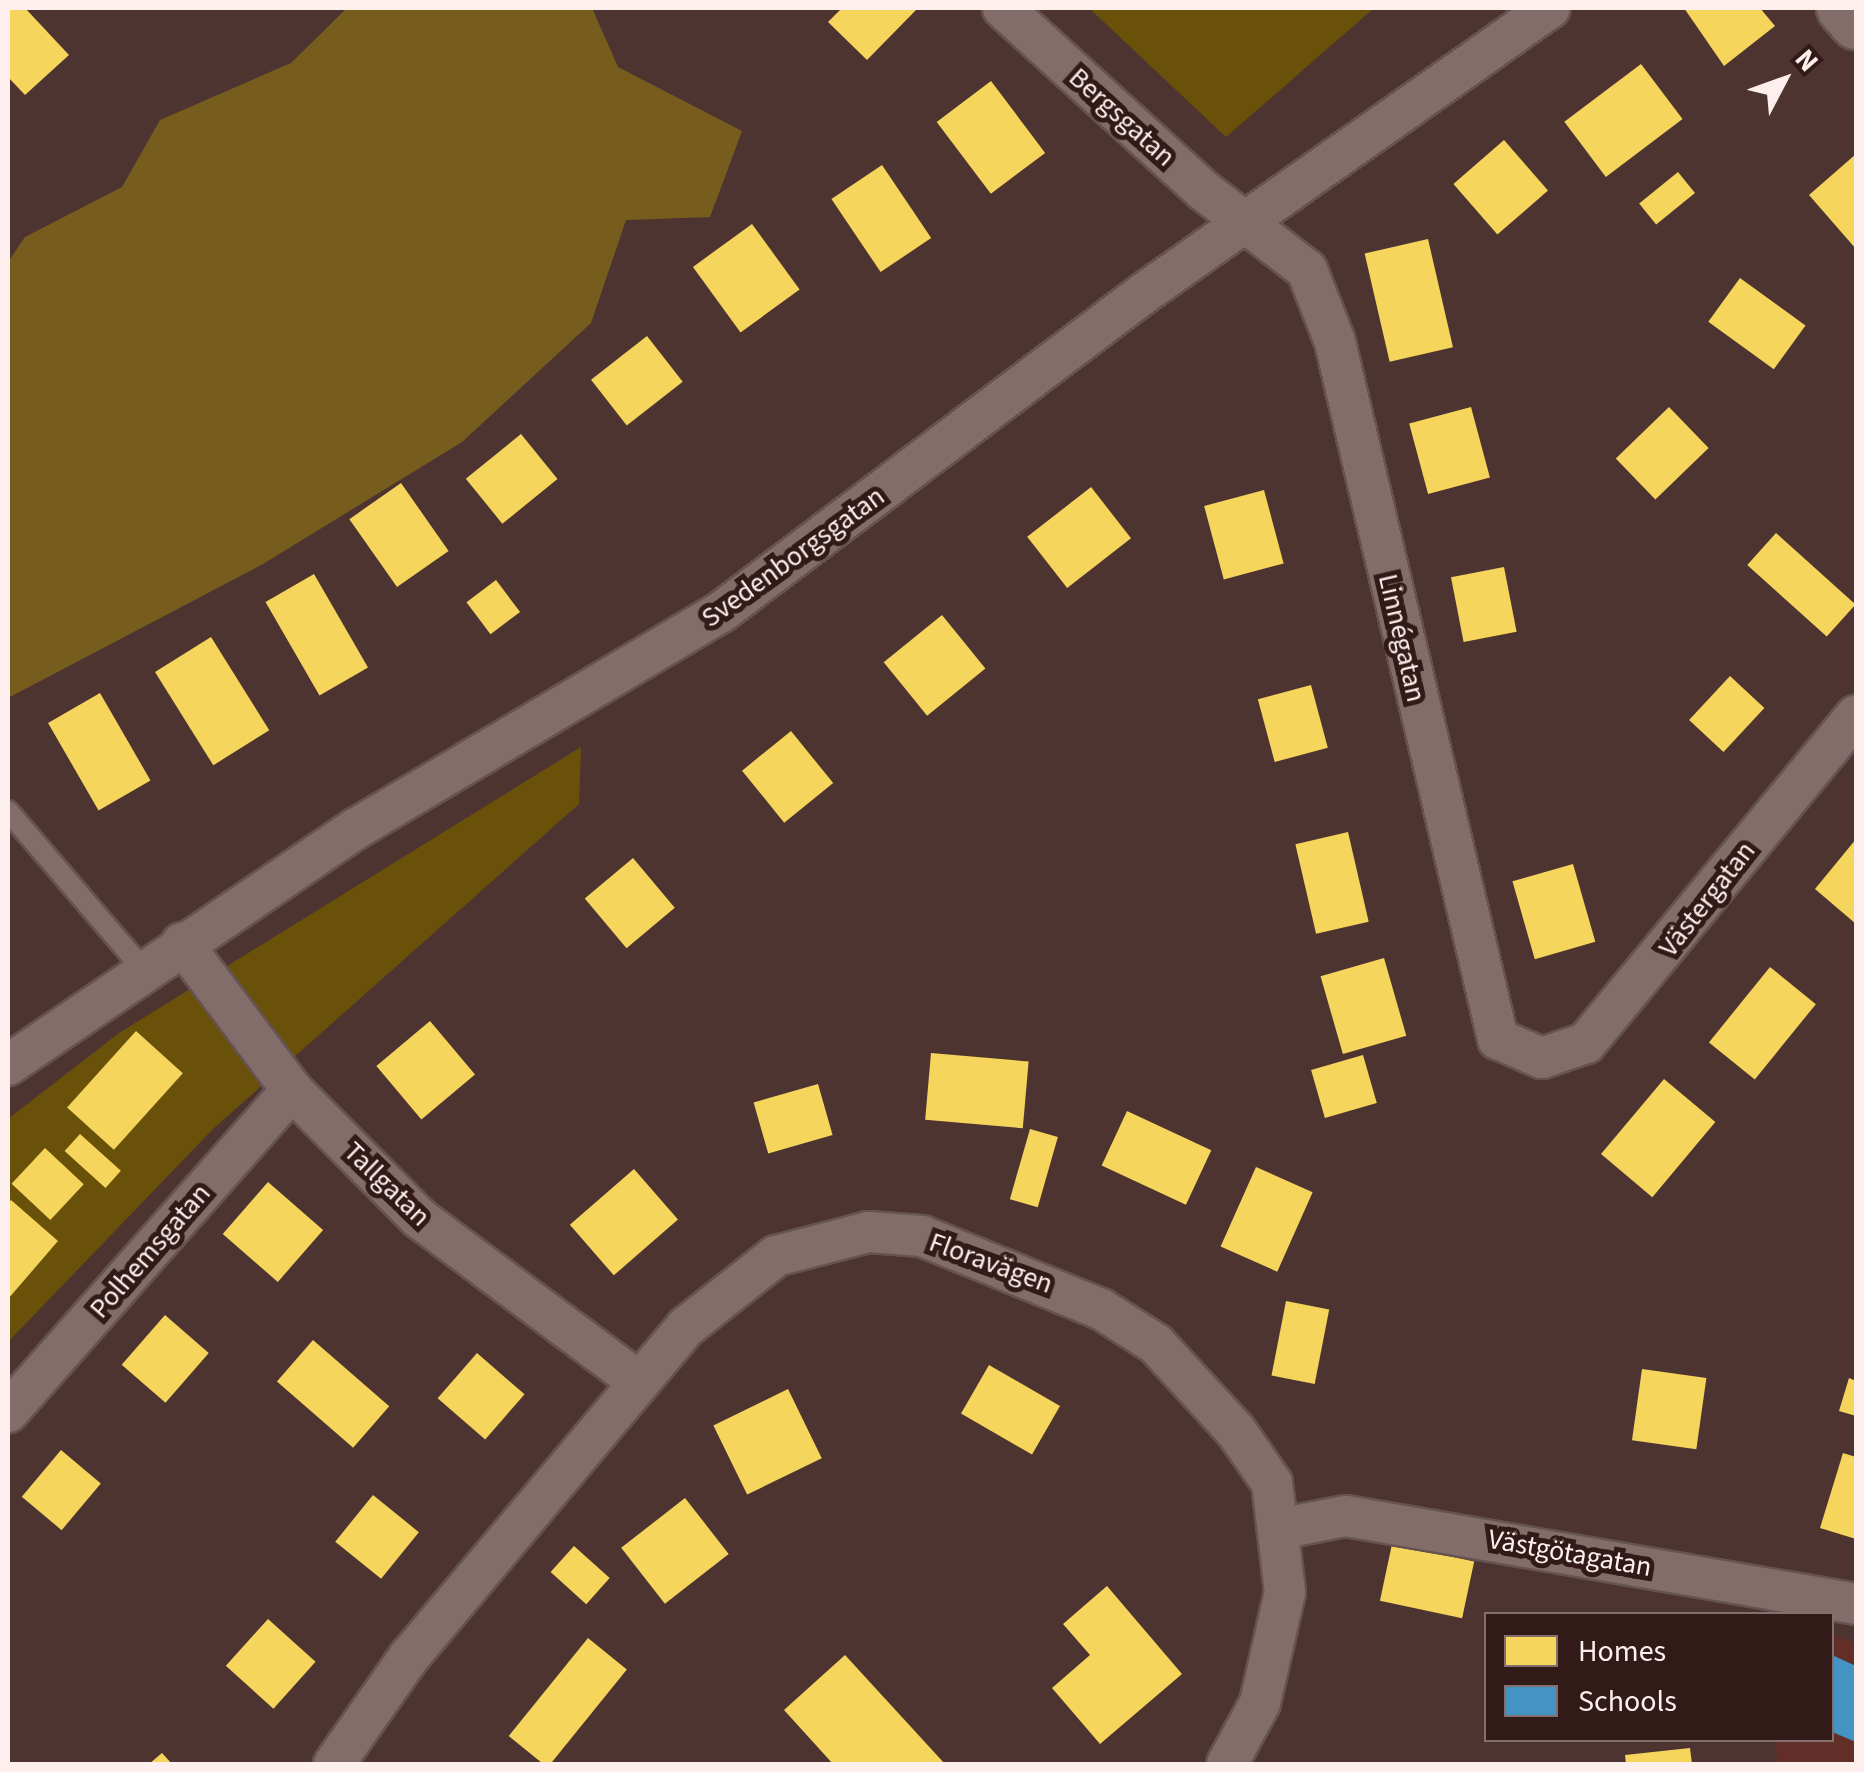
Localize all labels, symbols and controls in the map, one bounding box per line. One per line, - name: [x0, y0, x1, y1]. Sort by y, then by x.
- north arrow: [1734, 30, 1834, 130]
- text: N: [1785, 40, 1828, 80]
- street label: Bergsgatan: [1062, 61, 1182, 173]
- street label: Svedenborgsgatan: [695, 479, 891, 635]
- street label: Linnégatan: [1371, 571, 1433, 705]
- street label: Västergatan: [1652, 835, 1762, 963]
- street label: Tallgatan: [337, 1135, 437, 1233]
- street label: Polhemsgatan: [82, 1177, 218, 1325]
- street label: Floravägen: [925, 1225, 1057, 1301]
- street label: Västgötagatan: [1486, 1522, 1654, 1584]
- legend: [1484, 1612, 1834, 1742]
- text: Homes: [1578, 1630, 1666, 1673]
- text: Schools: [1578, 1680, 1677, 1723]

